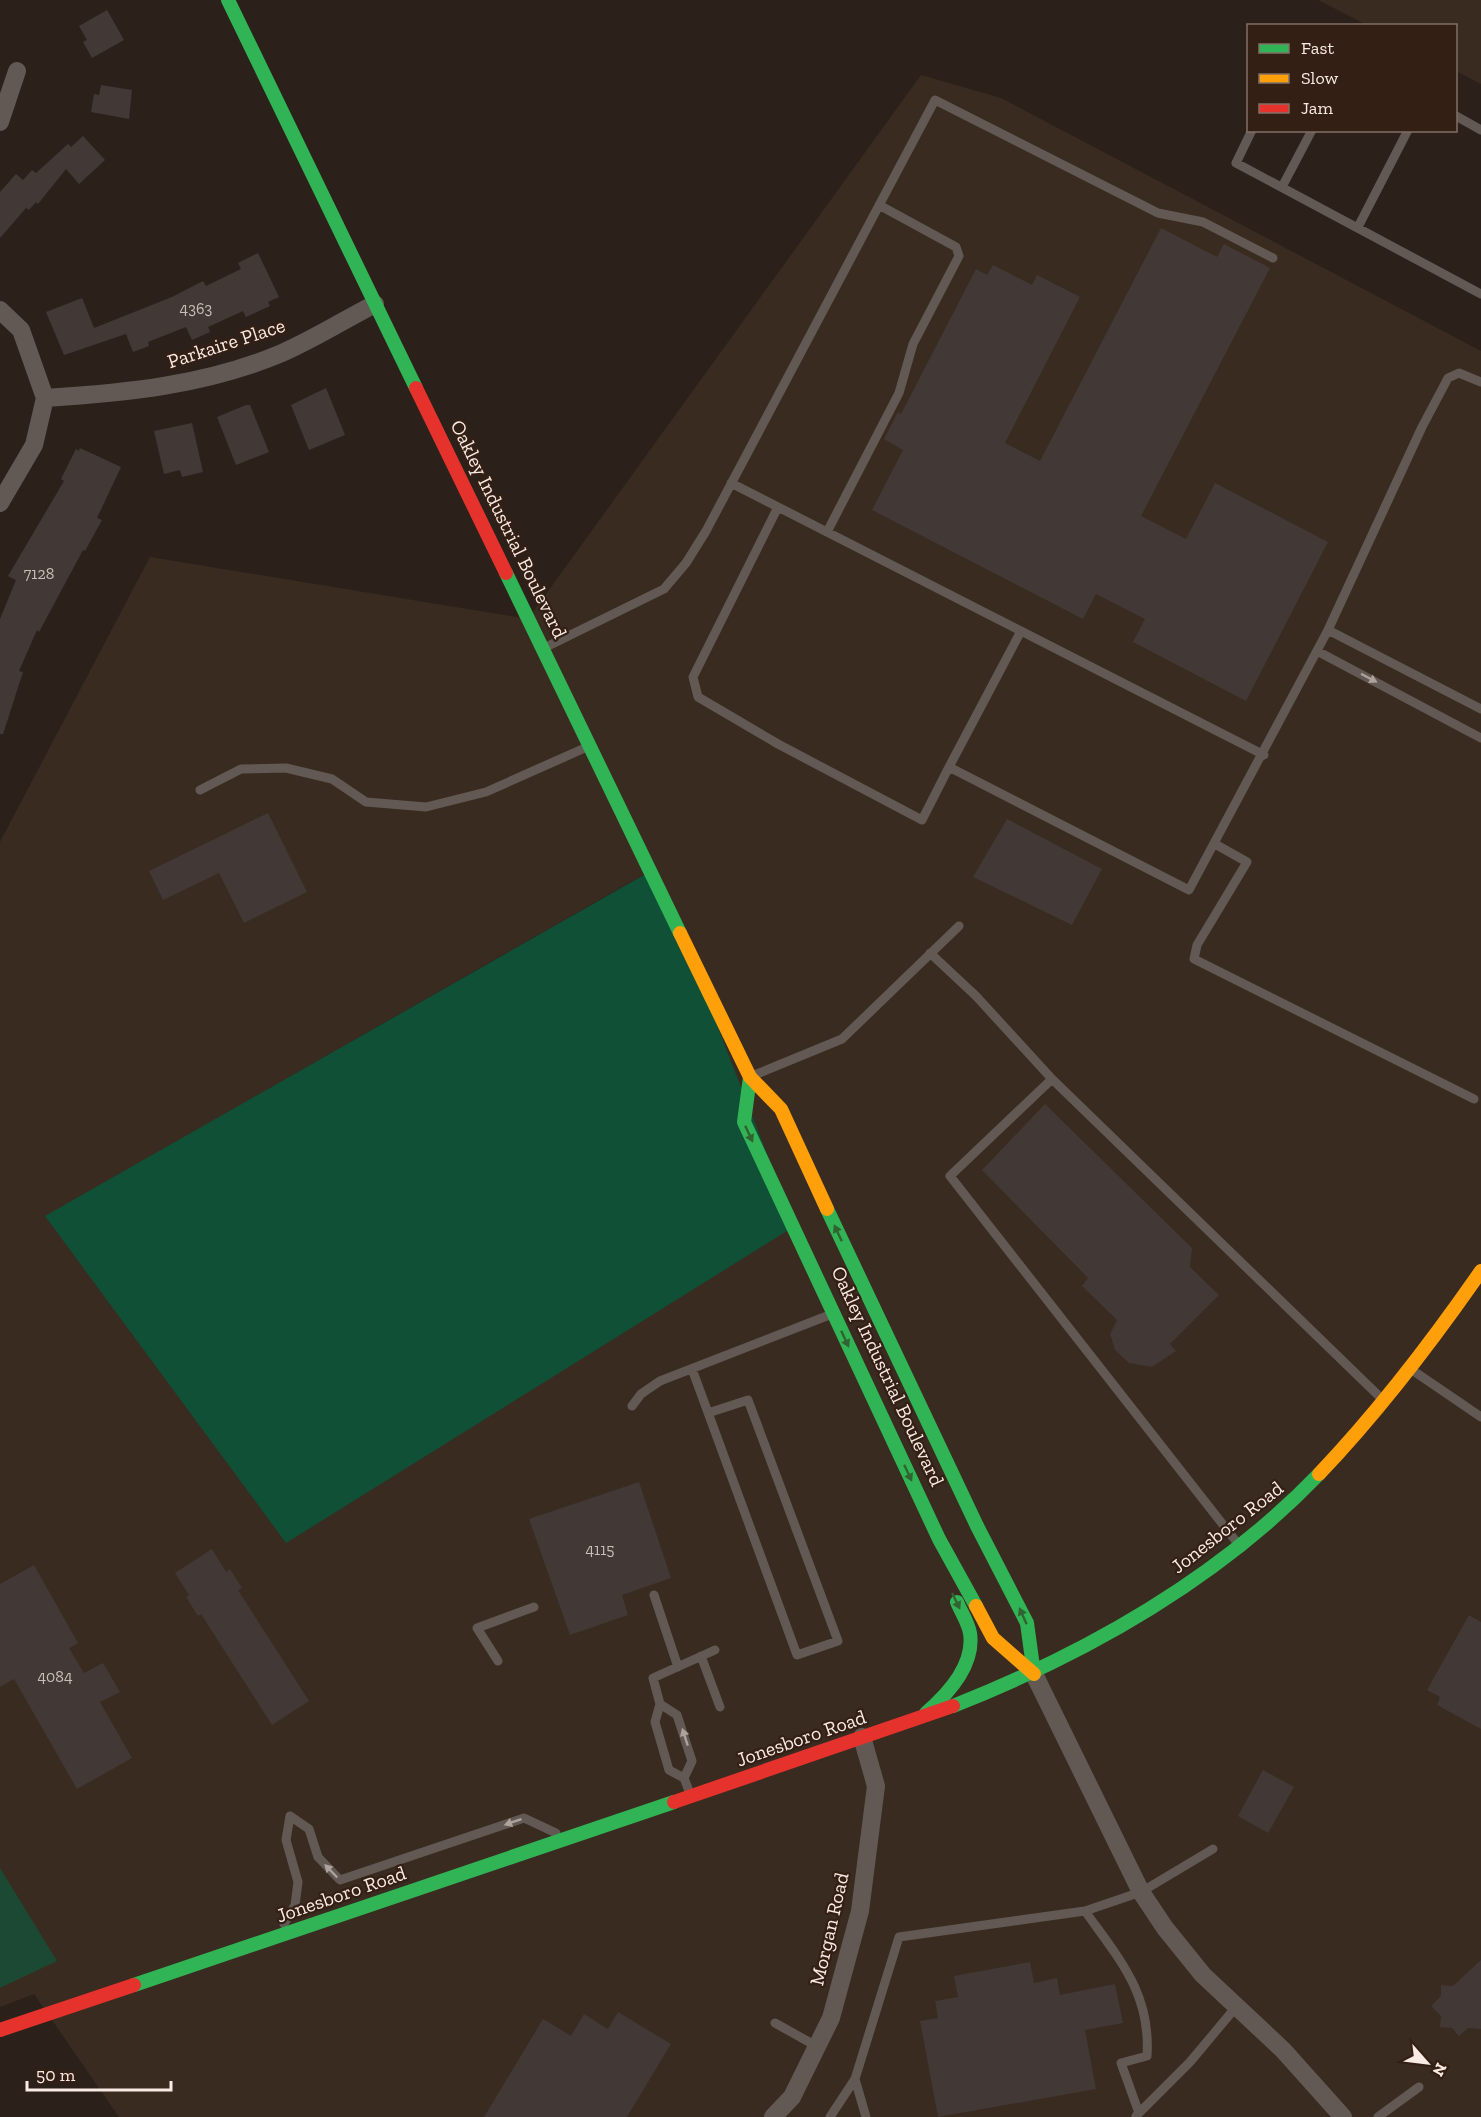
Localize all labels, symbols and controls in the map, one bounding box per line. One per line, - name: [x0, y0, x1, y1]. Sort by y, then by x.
- legend: [1247, 24, 1457, 132]
- text: Fast: [1301, 37, 1334, 59]
- text: Slow: [1301, 67, 1338, 89]
- text: Jam: [1301, 97, 1333, 119]
- house number: 4363: [180, 299, 213, 318]
- street label: Parkaire Place: [164, 313, 288, 373]
- street label: Oakley Industrial Boulevard: [446, 416, 572, 642]
- house number: 7128: [24, 564, 54, 583]
- one-way arrow: [1361, 673, 1378, 683]
- one-way arrow: [745, 1126, 754, 1143]
- one-way arrow: [833, 1224, 843, 1242]
- street label: Oakley Industrial Boulevard: [826, 1262, 950, 1490]
- one-way arrow: [841, 1330, 850, 1347]
- one-way arrow: [904, 1465, 913, 1482]
- street label: Jonesboro Road: [1166, 1476, 1288, 1578]
- house number: 4115: [585, 1540, 615, 1559]
- one-way arrow: [951, 1592, 960, 1609]
- one-way arrow: [1018, 1607, 1028, 1625]
- house number: 4084: [37, 1667, 73, 1686]
- street label: Jonesboro Road: [733, 1705, 869, 1771]
- one-way arrow: [679, 1728, 689, 1746]
- one-way arrow: [504, 1818, 522, 1827]
- street label: Jonesboro Road: [273, 1861, 409, 1927]
- one-way arrow: [325, 1864, 339, 1878]
- street label: Morgan Road: [804, 1870, 854, 1988]
- north arrow: [1397, 2033, 1457, 2093]
- scale bar: [27, 2054, 171, 2092]
- text: N: [1429, 2060, 1451, 2080]
- text: 50 m: [36, 2064, 76, 2086]

